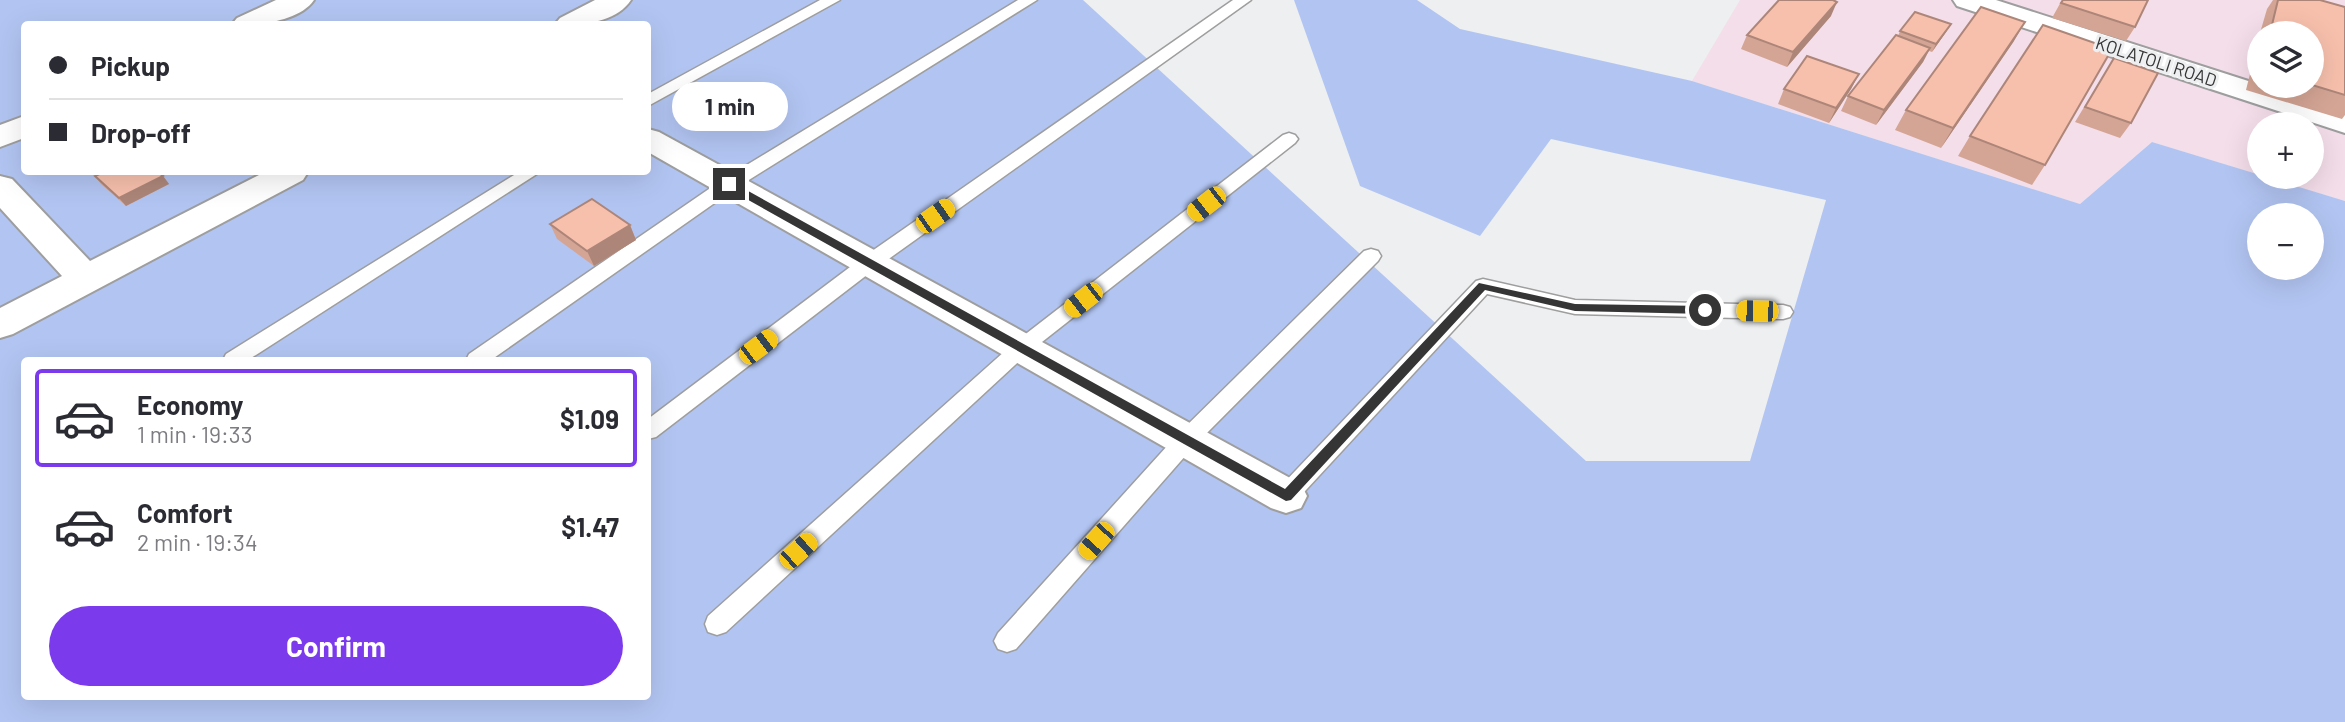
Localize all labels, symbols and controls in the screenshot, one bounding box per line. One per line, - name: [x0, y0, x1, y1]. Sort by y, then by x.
- map controls: [2247, 21, 2324, 280]
- button: layers: [2247, 21, 2324, 98]
- street label: KOLATOLI ROAD: [2093, 31, 2220, 91]
- text: Pickup: [91, 50, 170, 81]
- callout: 1 min: [671, 82, 787, 132]
- text: 1 min: [705, 92, 755, 120]
- button: +: [2247, 112, 2324, 189]
- text: Drop-off: [91, 117, 191, 148]
- route end: [713, 168, 745, 200]
- car: [1183, 183, 1230, 225]
- car: [912, 195, 959, 237]
- button: −: [2247, 203, 2324, 280]
- car: [1060, 279, 1107, 321]
- route start: [1689, 294, 1721, 326]
- car: [1736, 300, 1779, 322]
- car: [735, 326, 782, 368]
- icon: car: [53, 387, 116, 450]
- text: Economy: [137, 389, 243, 420]
- text: $1.09: [560, 403, 619, 434]
- text: 1 min · 19:33: [137, 420, 252, 448]
- icon: car: [53, 495, 116, 558]
- text: Comfort: [137, 497, 233, 528]
- text: $1.47: [561, 511, 619, 542]
- car: [1075, 518, 1118, 564]
- text: 2 min · 19:34: [137, 528, 258, 556]
- car: [776, 529, 821, 573]
- button: Confirm: [49, 606, 623, 686]

